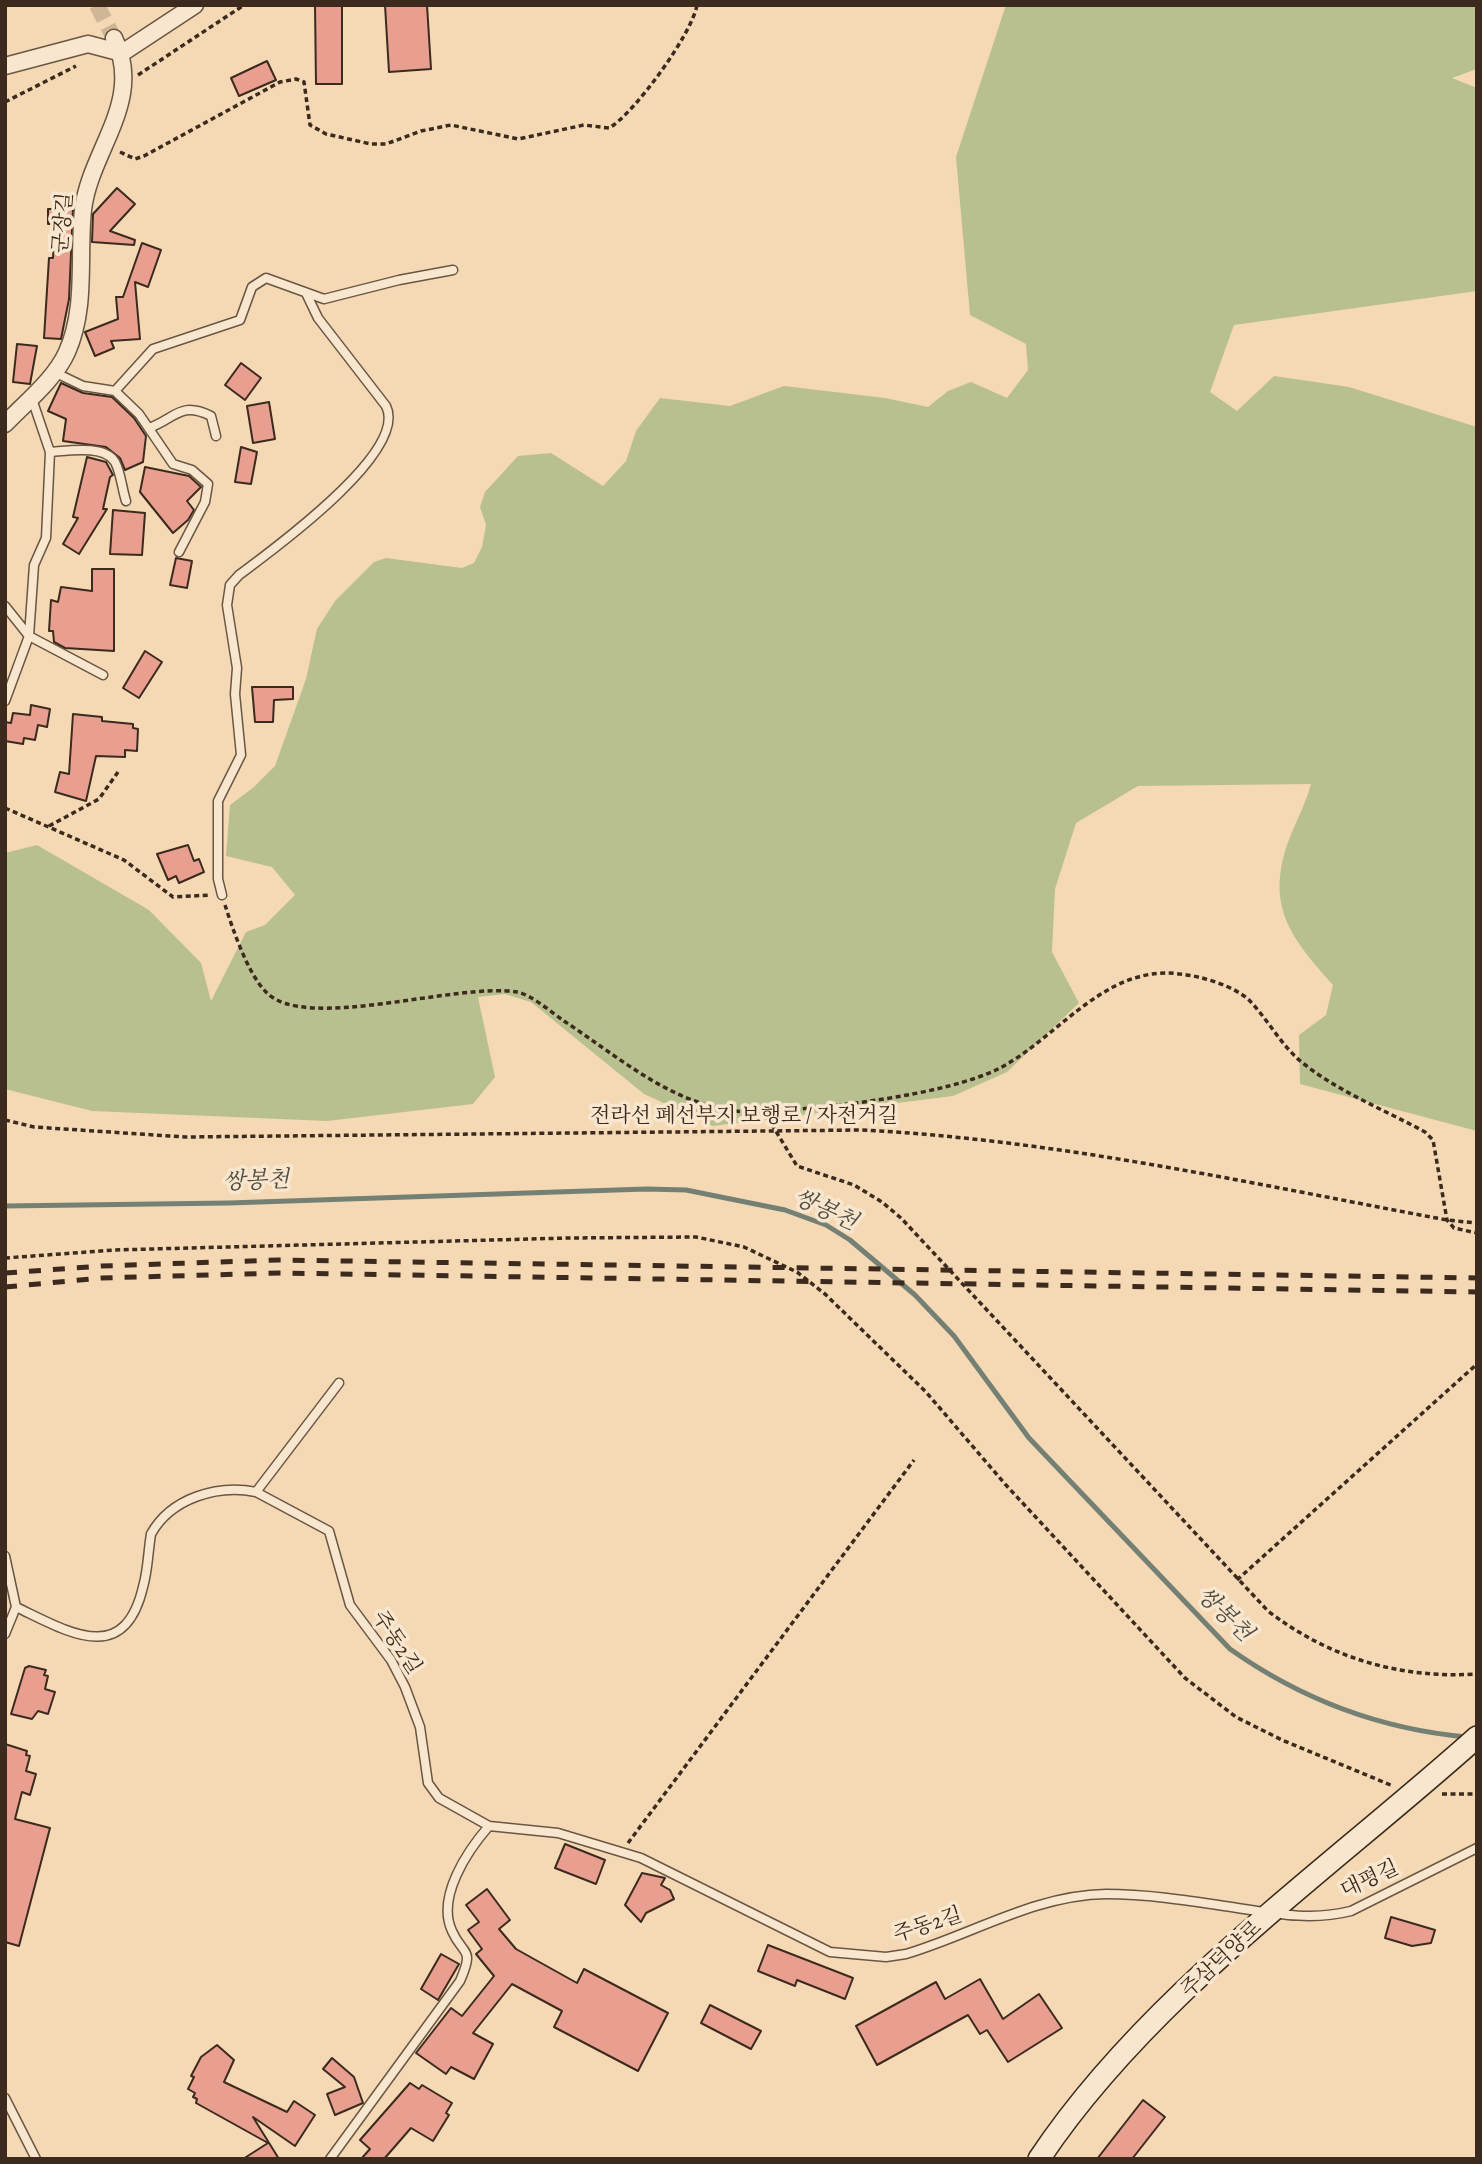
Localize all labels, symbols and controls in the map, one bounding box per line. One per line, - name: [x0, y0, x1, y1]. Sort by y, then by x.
- street label: 군장길: [49, 192, 79, 254]
- street label: 전라선 폐선부지 보행로 / 자전거길: [590, 1104, 898, 1130]
- water label: 쌍봉천: [222, 1167, 290, 1197]
- water label: 쌍봉천: [789, 1184, 861, 1238]
- water label: 쌍봉천: [1190, 1582, 1258, 1648]
- street label: 주동2길: [366, 1606, 426, 1680]
- street label: 대평길: [1337, 1856, 1403, 1904]
- street label: 주동2길: [890, 1903, 966, 1949]
- street label: 주삼덕양로: [1176, 1916, 1268, 2004]

